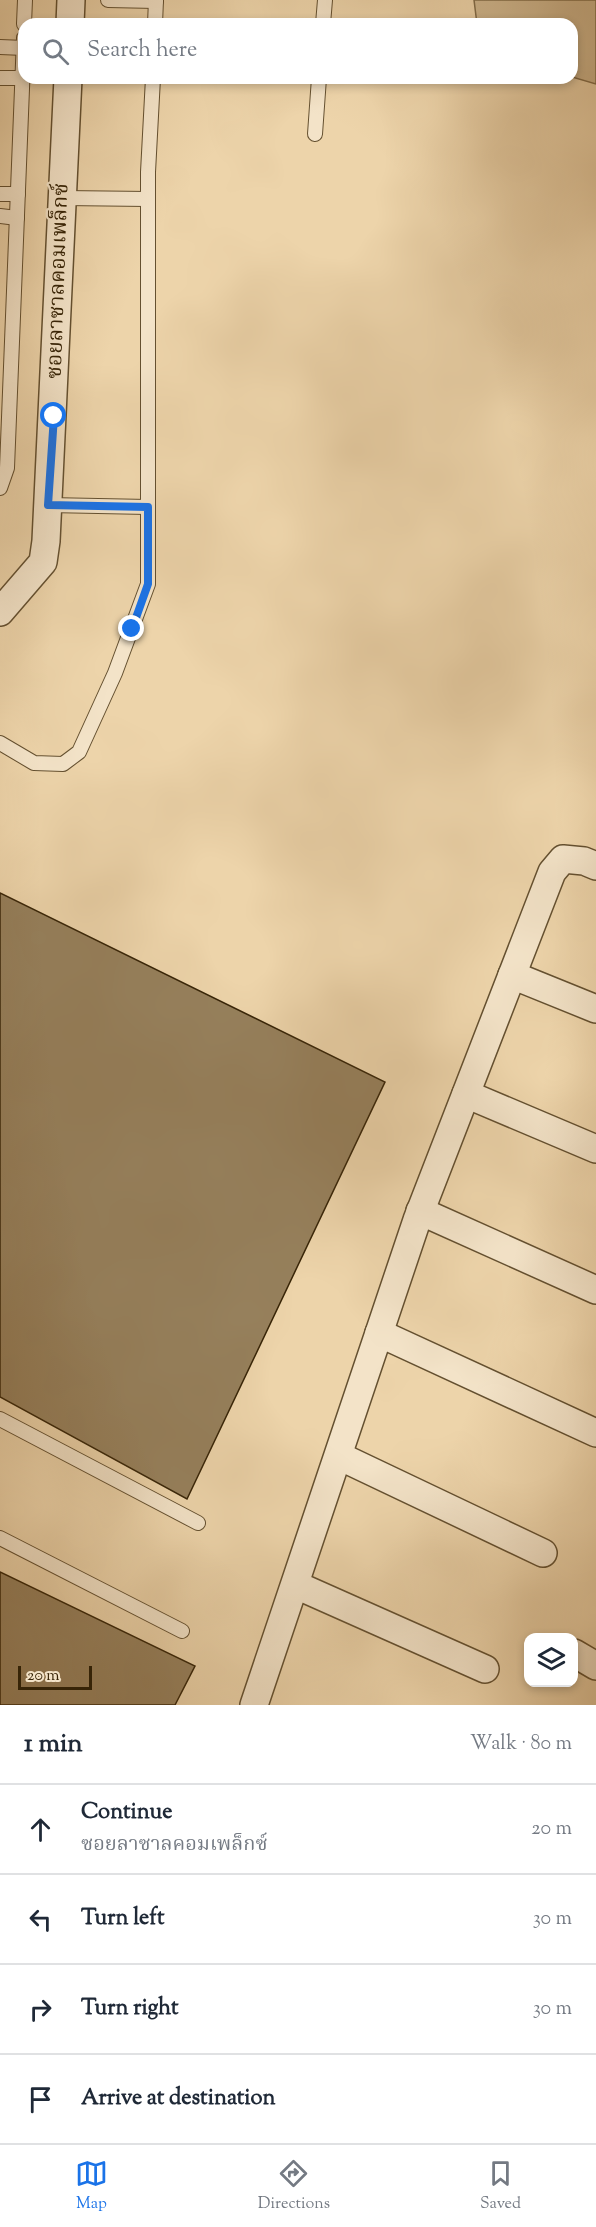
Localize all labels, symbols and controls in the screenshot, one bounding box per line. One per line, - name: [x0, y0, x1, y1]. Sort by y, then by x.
- search box: [18, 18, 578, 84]
- icon: search: [39, 35, 72, 68]
- text: Search here: [87, 35, 197, 67]
- street label: ซอยลาซาลคอมเพล็กซ์: [41, 183, 77, 379]
- route start: [40, 402, 66, 428]
- route end: [118, 615, 144, 641]
- map controls: [524, 1633, 578, 1687]
- button: layers: [524, 1633, 578, 1687]
- scale bar: [18, 1663, 92, 1690]
- text: 20 m: [27, 1665, 60, 1688]
- text: 1 min: [24, 1726, 83, 1763]
- text: Walk · 80 m: [470, 1730, 572, 1759]
- text: Continue: [81, 1797, 172, 1829]
- icon: ahead: [24, 1813, 57, 1846]
- text: 20 m: [531, 1815, 572, 1844]
- text: ซอยลาซาลคอมเพล็กซ์: [81, 1831, 268, 1860]
- icon: left: [24, 1903, 57, 1936]
- text: Turn left: [81, 1903, 164, 1935]
- text: 30 m: [533, 1905, 572, 1934]
- icon: right: [24, 1993, 57, 2026]
- text: Turn right: [81, 1993, 178, 2025]
- text: 30 m: [533, 1995, 572, 2024]
- icon: arrive: [24, 2083, 57, 2116]
- text: Arrive at destination: [81, 2083, 276, 2115]
- tab: Map: [75, 2157, 108, 2216]
- tab: Directions: [258, 2157, 330, 2216]
- tab: Saved: [480, 2157, 521, 2216]

